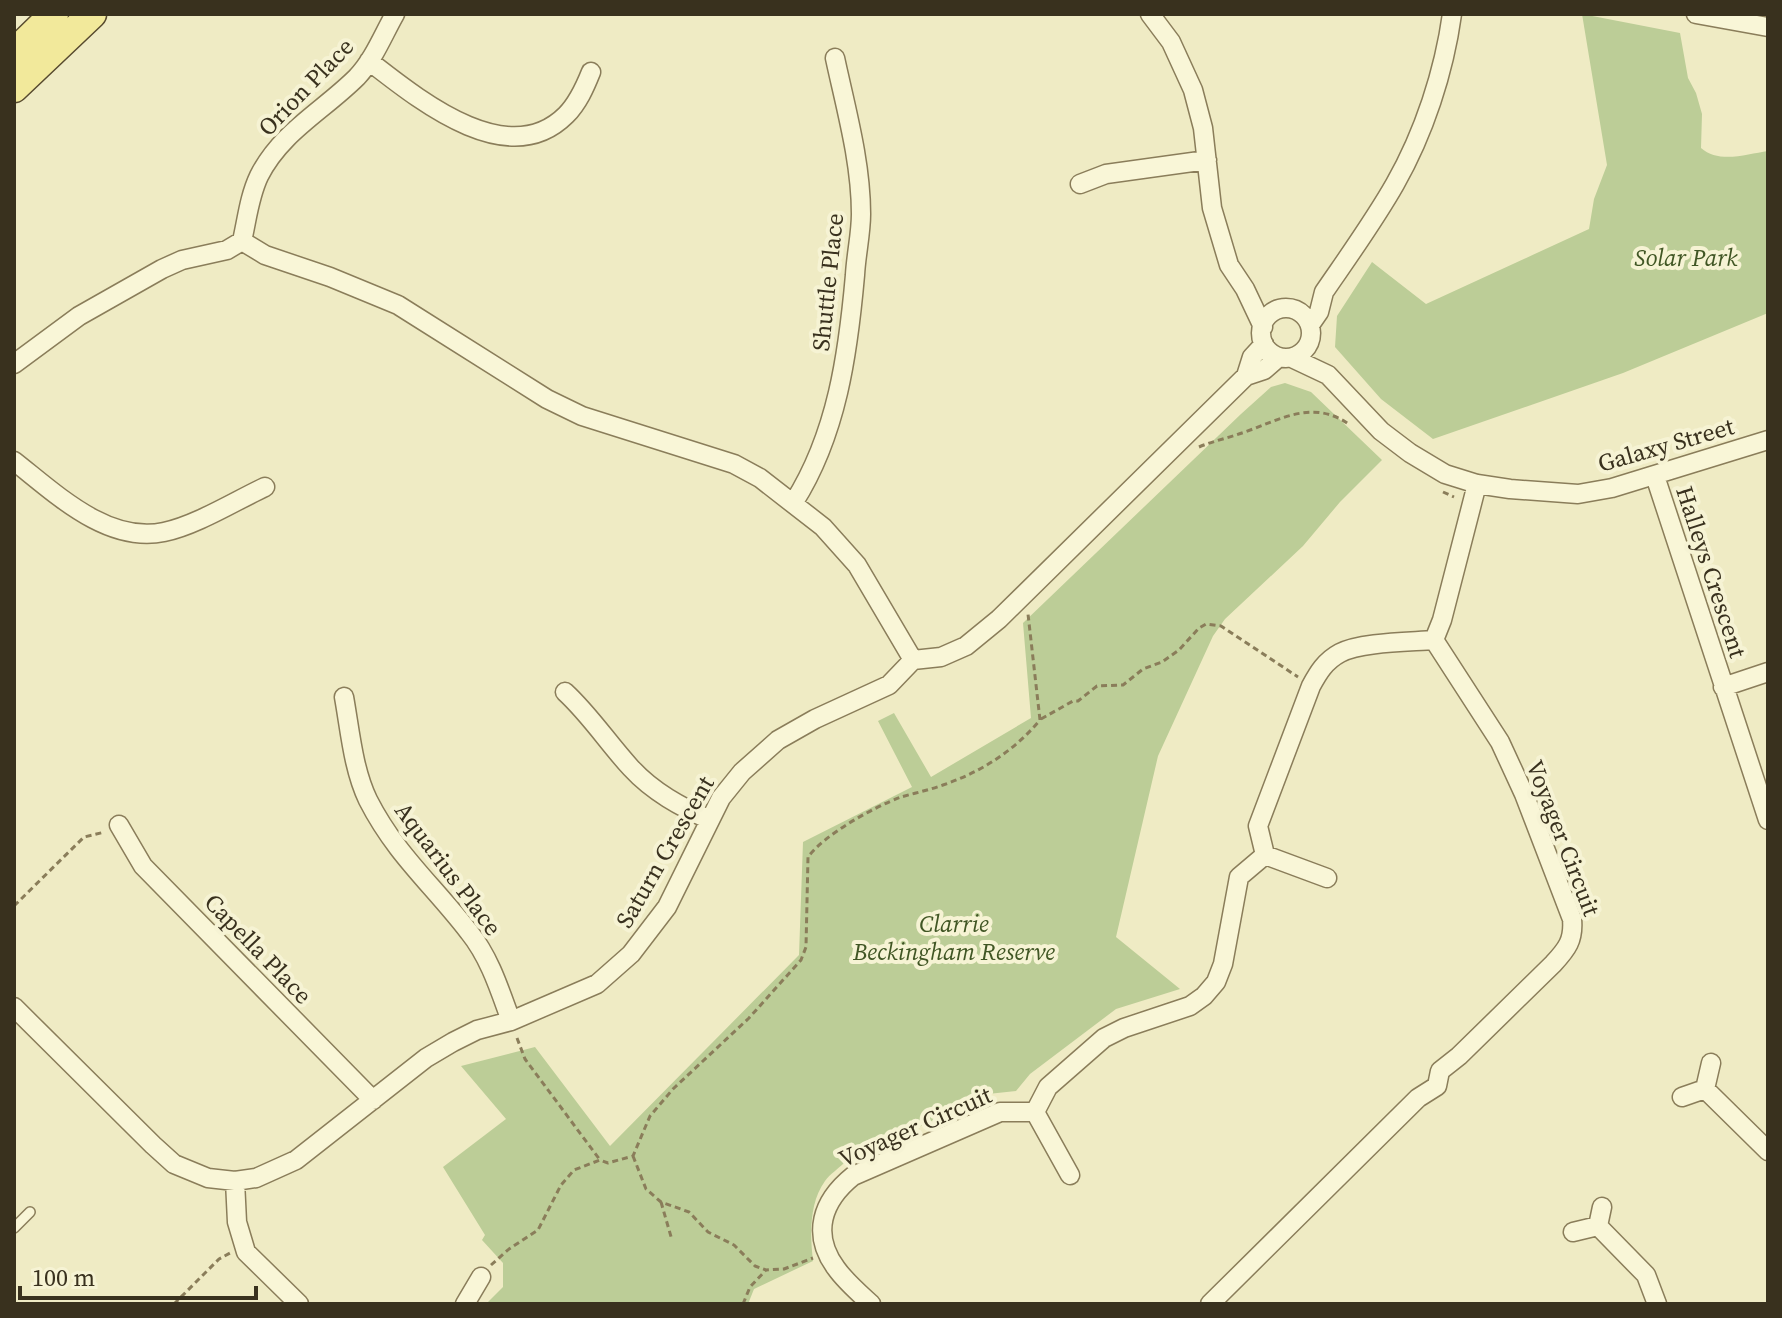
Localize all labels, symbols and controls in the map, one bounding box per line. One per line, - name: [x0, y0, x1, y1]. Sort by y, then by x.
- street label: Orion Place: [250, 30, 361, 143]
- street label: Shuttle Place: [804, 211, 851, 352]
- park label: Solar Park: [1634, 241, 1738, 274]
- street label: Galaxy Street: [1594, 409, 1738, 480]
- street label: Halleys Crescent: [1668, 482, 1755, 662]
- street label: Voyager Circuit: [1519, 755, 1608, 921]
- street label: Saturn Crescent: [608, 770, 722, 934]
- street label: Aquarius Place: [387, 795, 510, 942]
- street label: Capella Place: [197, 886, 320, 1011]
- park label: Clarrie Beckingham Reserve: [852, 907, 1055, 968]
- street label: Voyager Circuit: [833, 1078, 997, 1175]
- scale bar: [20, 1250, 256, 1300]
- text: 100 m: [32, 1261, 95, 1294]

